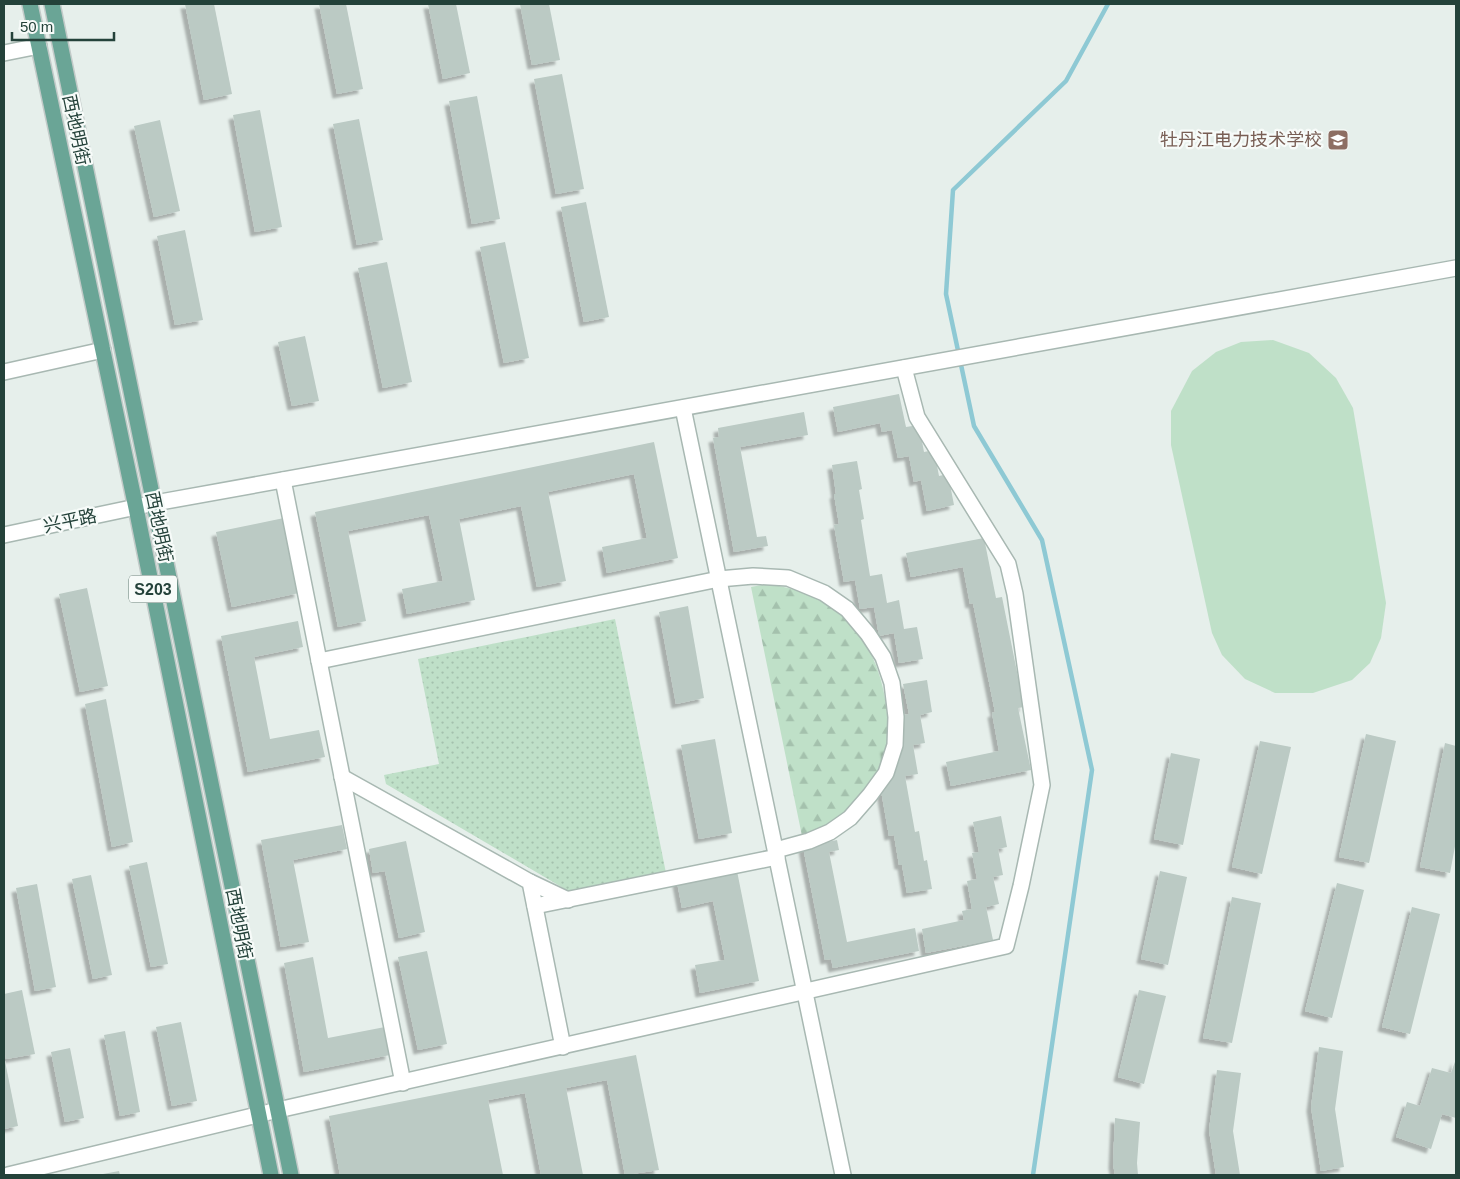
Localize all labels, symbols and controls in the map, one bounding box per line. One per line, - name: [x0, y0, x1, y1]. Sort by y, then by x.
- scale bar: [12, 10, 115, 42]
- text: 50 m: [20, 18, 53, 35]
- street label: 西地明街: [59, 93, 93, 167]
- school or university icon: 牡丹江电力技术学校: [1326, 128, 1350, 152]
- place label: 牡丹江电力技术学校: [1160, 130, 1322, 150]
- street label: 西地明街: [142, 490, 176, 564]
- street label: 兴平路: [42, 506, 98, 536]
- road number: S203: [129, 576, 177, 602]
- street label: 西地明街: [222, 887, 256, 961]

